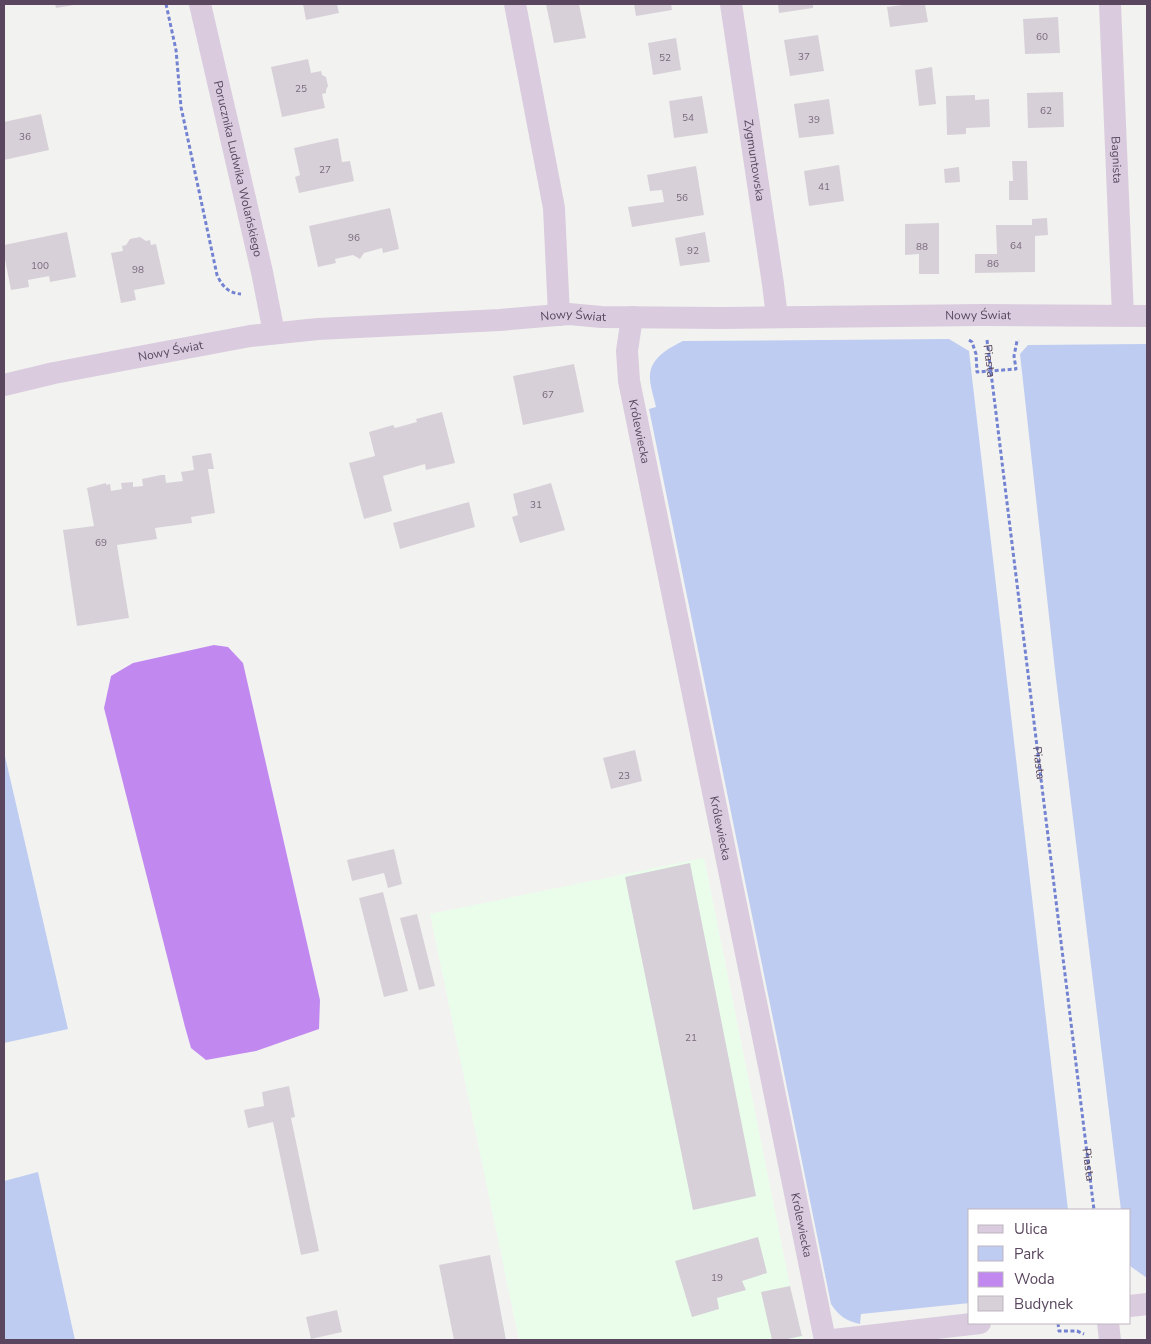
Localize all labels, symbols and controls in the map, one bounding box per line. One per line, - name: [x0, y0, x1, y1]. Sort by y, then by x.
- house number: 60: [1036, 30, 1048, 44]
- house number: 37: [798, 50, 810, 64]
- house number: 52: [659, 51, 671, 65]
- street label: Porucznika Ludwika Wolańskiego: [210, 79, 266, 259]
- house number: 25: [295, 82, 307, 96]
- house number: 62: [1040, 104, 1052, 118]
- house number: 54: [682, 111, 694, 125]
- house number: 39: [808, 113, 820, 127]
- street label: Zygmuntowska: [740, 118, 768, 202]
- house number: 36: [19, 130, 31, 144]
- street label: Bagnista: [1108, 136, 1125, 184]
- house number: 27: [319, 163, 331, 177]
- house number: 41: [818, 180, 830, 194]
- house number: 56: [676, 191, 688, 205]
- house number: 96: [348, 231, 360, 245]
- house number: 64: [1010, 239, 1022, 253]
- house number: 88: [916, 240, 928, 254]
- house number: 92: [687, 244, 699, 258]
- house number: 86: [987, 257, 999, 271]
- house number: 100: [31, 259, 49, 273]
- house number: 98: [132, 263, 144, 277]
- street label: Nowy Świat: [540, 306, 607, 325]
- street label: Nowy Świat: [945, 307, 1012, 323]
- street label: Nowy Świat: [137, 337, 205, 365]
- street label: Piasta: [980, 343, 1000, 378]
- house number: 67: [542, 388, 554, 402]
- street label: Królewiecka: [625, 398, 654, 465]
- house number: 31: [530, 498, 542, 512]
- house number: 69: [95, 536, 107, 550]
- street label: Piasta: [1029, 745, 1049, 780]
- house number: 23: [618, 769, 630, 783]
- street label: Królewiecka: [706, 795, 735, 862]
- house number: 21: [685, 1031, 697, 1045]
- street label: Piasta: [1078, 1147, 1098, 1182]
- street label: Królewiecka: [787, 1191, 816, 1259]
- legend: [968, 1209, 1131, 1324]
- text: Ulica: [1014, 1219, 1048, 1239]
- text: Park: [1014, 1244, 1044, 1264]
- text: Woda: [1014, 1269, 1055, 1289]
- house number: 19: [711, 1271, 723, 1285]
- text: Budynek: [1014, 1294, 1074, 1314]

